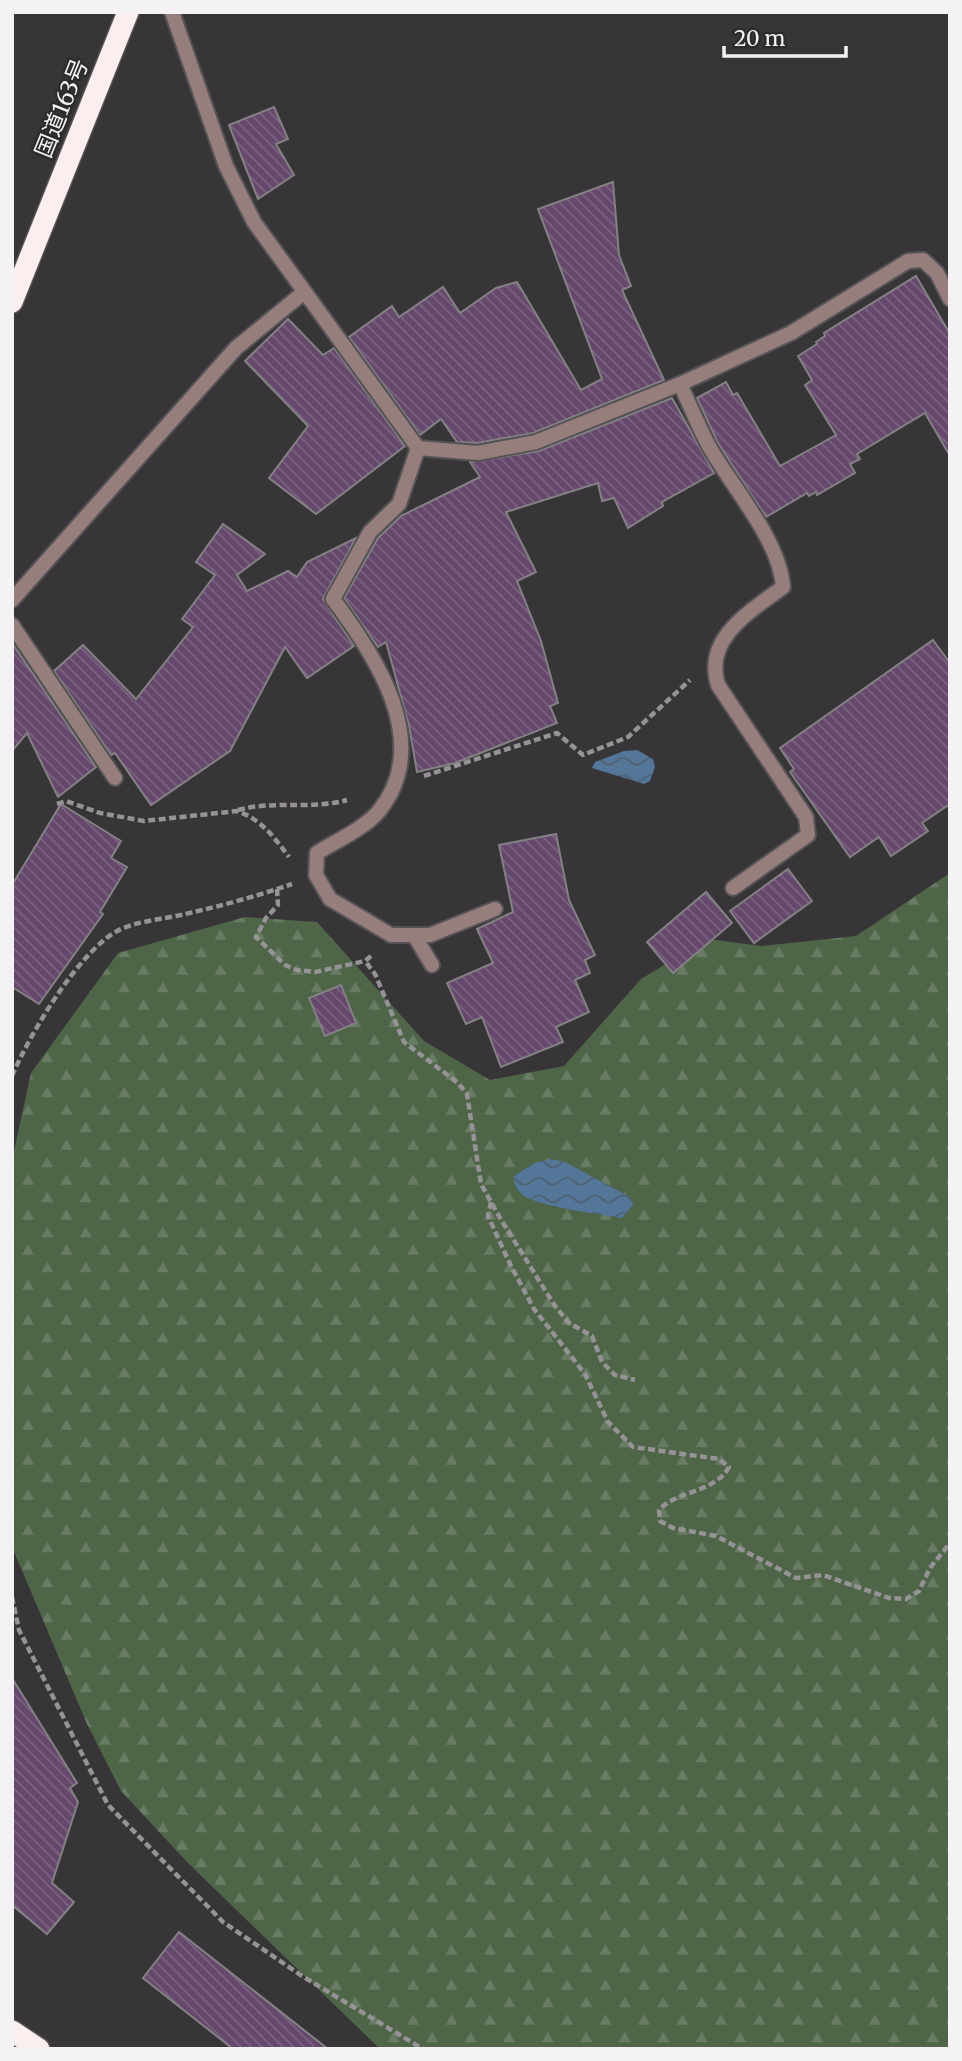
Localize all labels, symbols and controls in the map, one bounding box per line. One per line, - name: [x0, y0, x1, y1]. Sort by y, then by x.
- scale bar: [724, 14, 846, 58]
- text: 20 m: [734, 25, 786, 52]
- street label: 国道163号: [28, 54, 94, 162]

